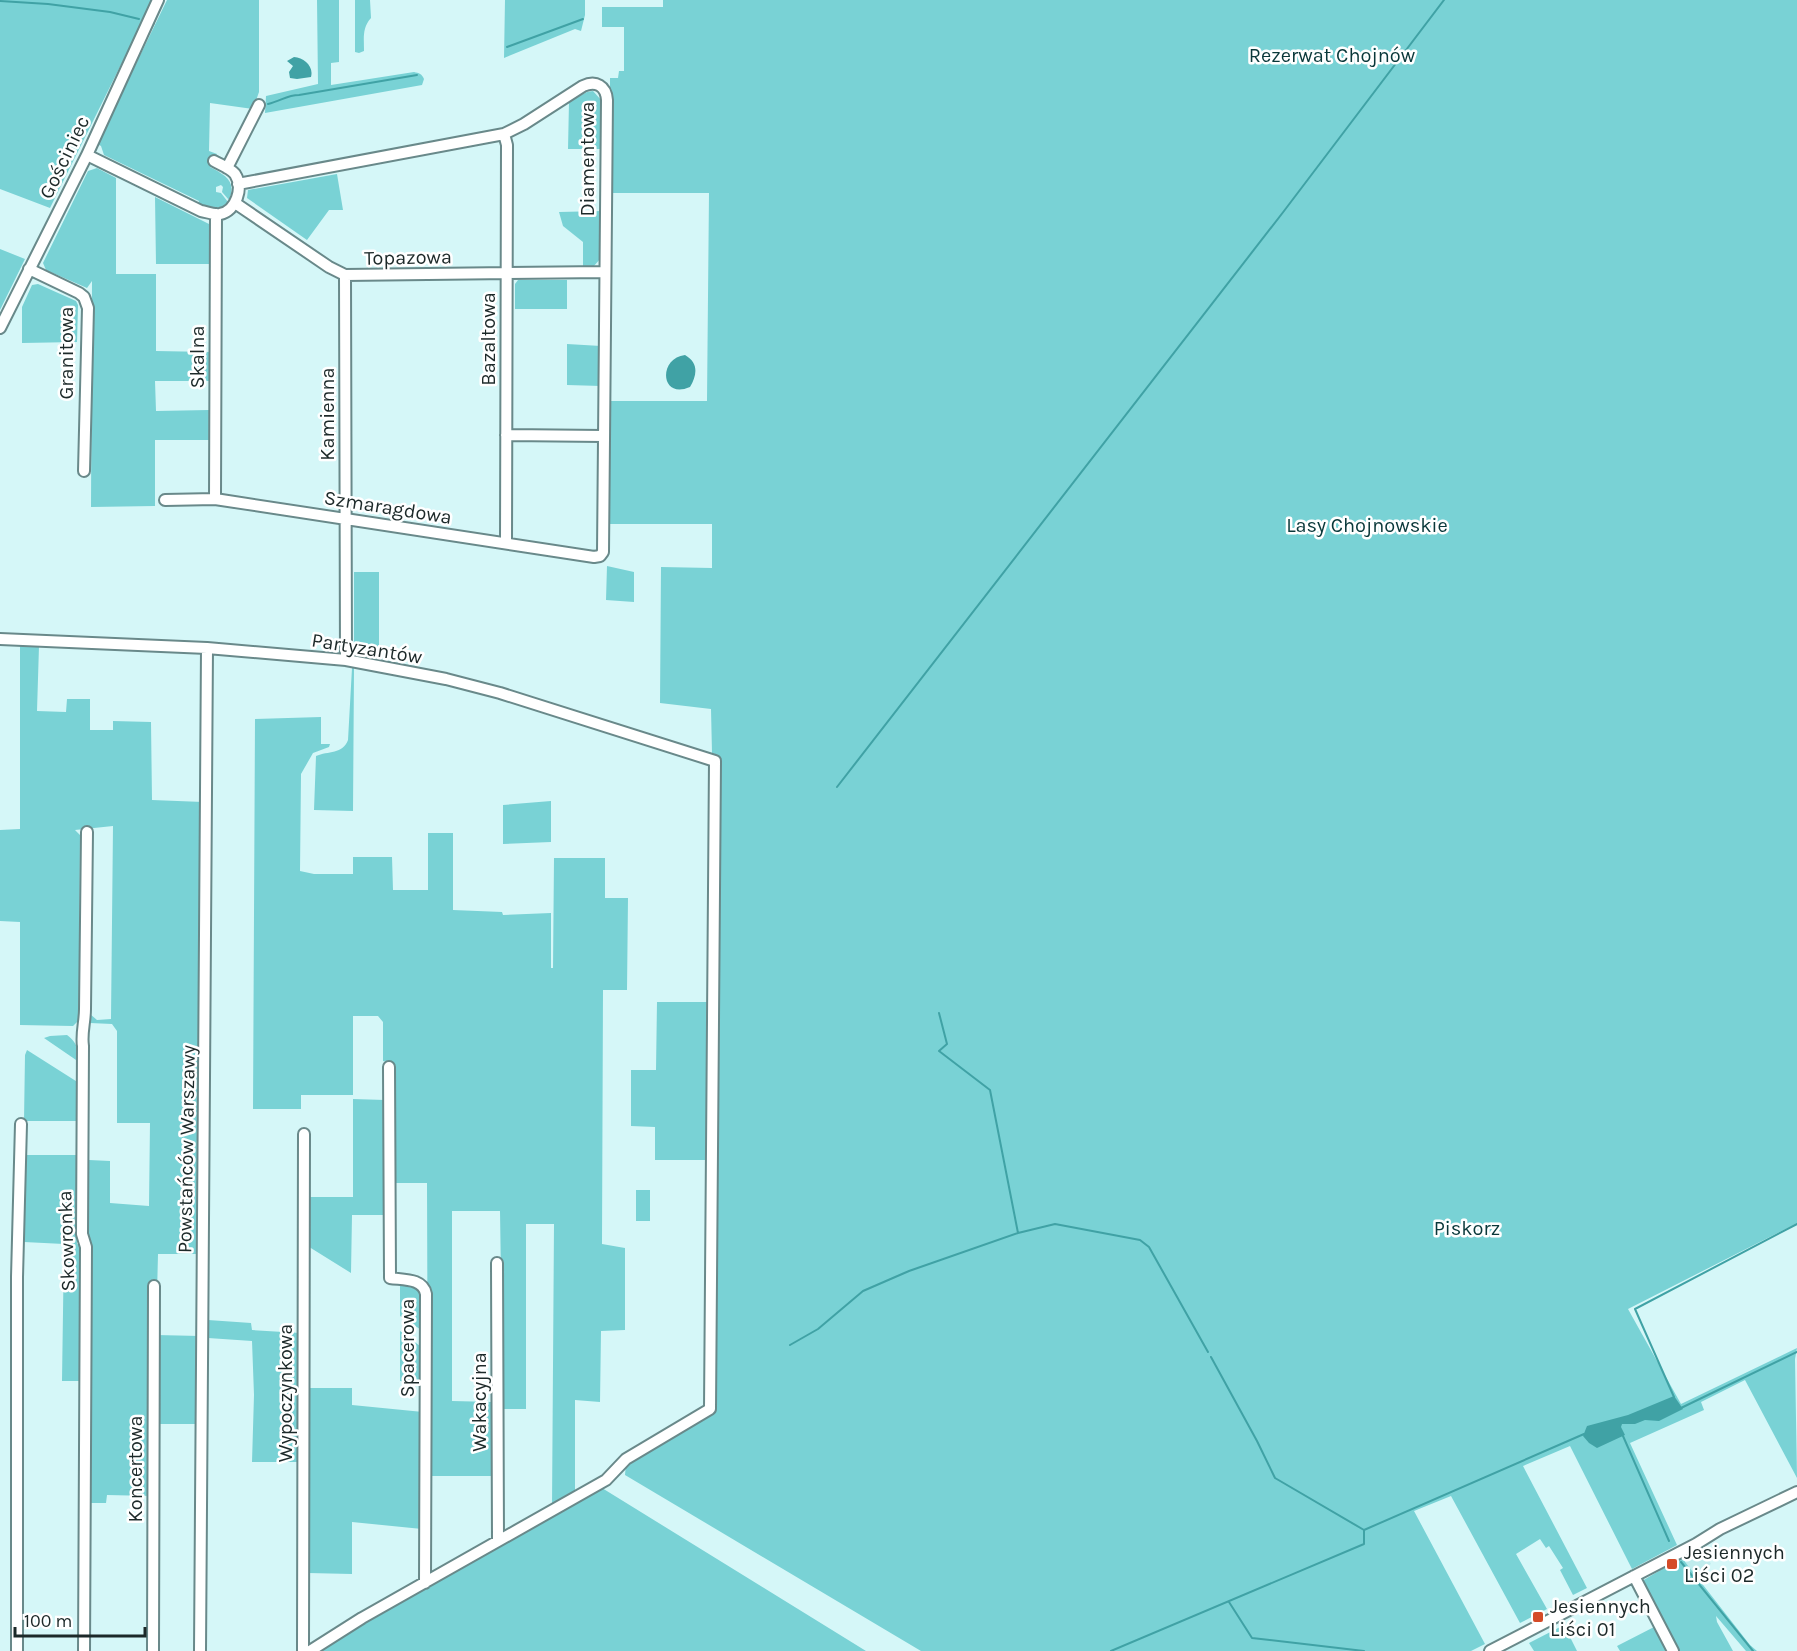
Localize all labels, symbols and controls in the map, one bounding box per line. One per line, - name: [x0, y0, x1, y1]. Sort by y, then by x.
- park label: Rezerwat Chojnów: [1249, 44, 1416, 67]
- street label: Diamentowa: [576, 101, 599, 217]
- street label: Gościniec: [35, 112, 94, 202]
- street label: Topazowa: [364, 245, 452, 270]
- street label: Bazaltowa: [477, 292, 500, 386]
- street label: Granitowa: [55, 306, 78, 400]
- street label: Skalna: [186, 325, 209, 389]
- street label: Kamienna: [316, 367, 339, 461]
- street label: Szmaragdowa: [322, 486, 453, 529]
- park label: Lasy Chojnowskie: [1286, 514, 1448, 537]
- street label: Partyzantów: [310, 628, 424, 669]
- street label: Powstańców Warszawy: [173, 1045, 200, 1253]
- street label: Skowronka: [53, 1190, 80, 1292]
- park label: Piskorz: [1434, 1217, 1500, 1240]
- street label: Spacerowa: [396, 1298, 419, 1398]
- street label: Wypoczynkowa: [274, 1324, 297, 1462]
- street label: Wakacyjna: [468, 1352, 491, 1452]
- street label: Koncertowa: [124, 1416, 147, 1522]
- place label: Jesiennych Liści 02: [1684, 1541, 1785, 1587]
- marker: Jesiennych Liści 02: [1665, 1557, 1679, 1571]
- place label: Jesiennych Liści 01: [1550, 1595, 1651, 1641]
- scale bar: [15, 1600, 146, 1638]
- text: 100 m: [24, 1610, 72, 1632]
- marker: Jesiennych Liści 01: [1531, 1610, 1545, 1624]

